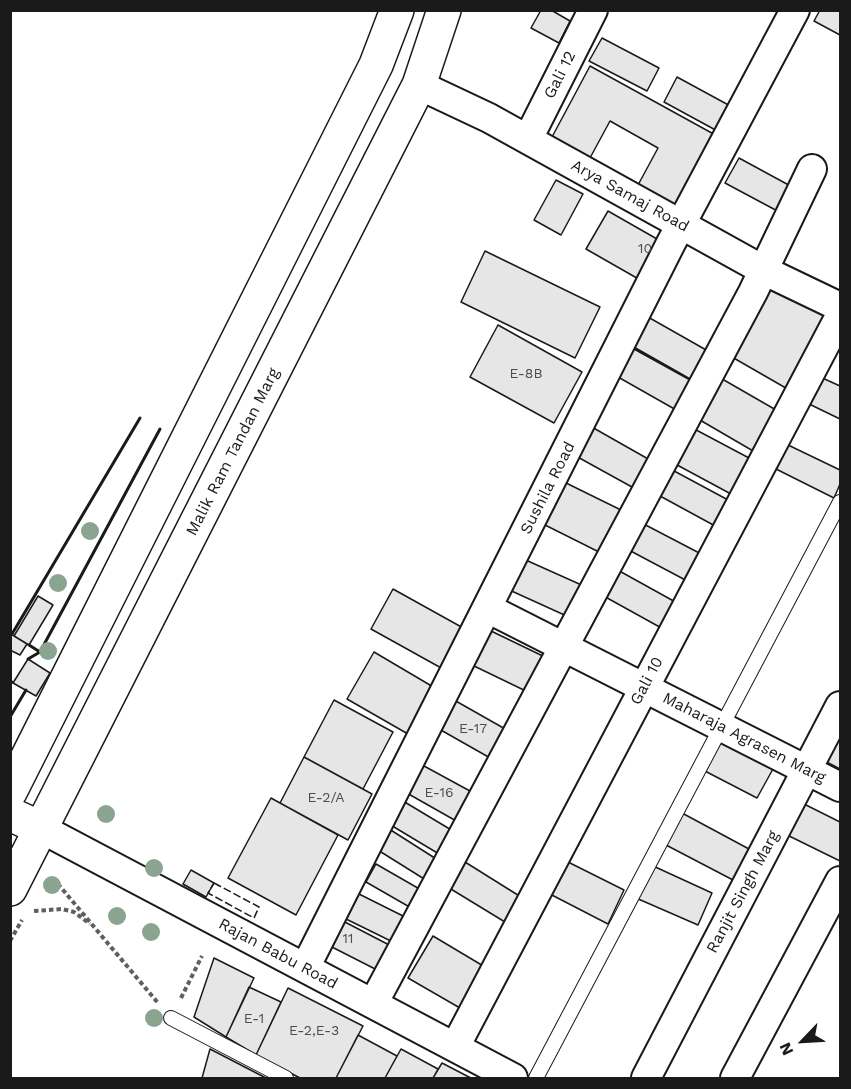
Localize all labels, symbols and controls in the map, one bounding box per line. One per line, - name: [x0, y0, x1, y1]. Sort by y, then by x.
- street label: Gali 12: [540, 48, 580, 102]
- street label: Arya Samaj Road: [568, 156, 692, 236]
- house number: 10: [638, 241, 652, 257]
- street label: Malik Ram Tandan Marg: [182, 365, 284, 539]
- house number: E-8B: [509, 366, 543, 382]
- street label: Sushila Road: [516, 439, 580, 537]
- street label: Gali 10: [626, 654, 668, 708]
- street label: Maharaja Agrasen Marg: [659, 688, 829, 788]
- house number: E-17: [459, 721, 487, 737]
- house number: E-16: [425, 785, 453, 801]
- house number: E-2/A: [308, 790, 344, 806]
- street label: Ranjit Singh Marg: [703, 828, 783, 956]
- street label: Rajan Babu Road: [215, 914, 341, 994]
- house number: 11: [343, 931, 353, 947]
- house number: E-1: [244, 1011, 264, 1027]
- north arrow: [773, 1011, 833, 1071]
- house number: E-2,E-3: [289, 1023, 339, 1039]
- text: N: [775, 1039, 797, 1058]

